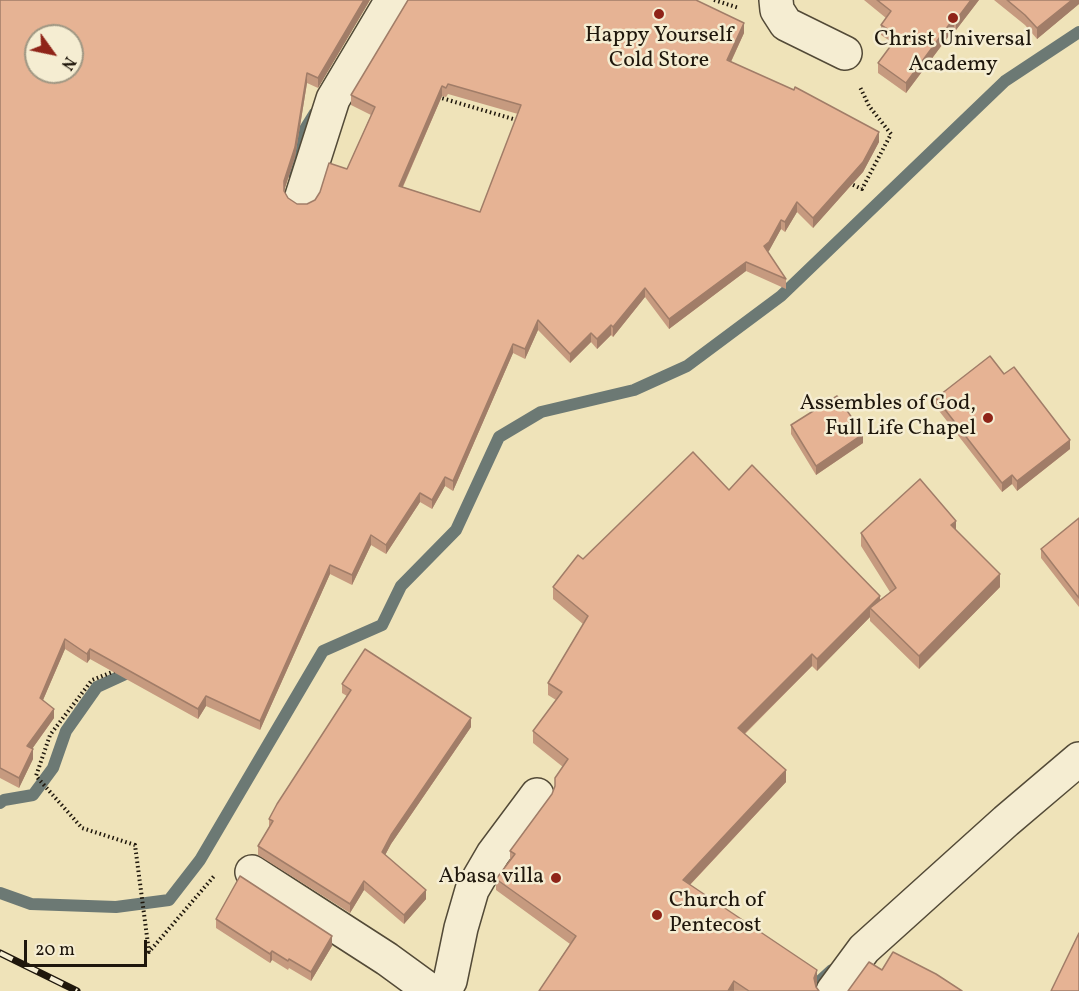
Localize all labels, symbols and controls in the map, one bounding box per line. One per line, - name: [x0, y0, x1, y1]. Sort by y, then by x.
- marker: Happy Yourself Cold Store: [652, 7, 666, 21]
- marker: Christ Universal Academy: [946, 11, 960, 25]
- north arrow: [24, 24, 84, 84]
- place label: Happy Yourself Cold Store: [585, 24, 733, 76]
- place label: Christ Universal Academy: [874, 28, 1032, 80]
- text: N: [55, 52, 80, 74]
- place label: Assembles of God, Full Life Chapel: [800, 392, 976, 444]
- marker: Assembles of God, Full Life Chapel: [981, 411, 995, 425]
- place label: Abasa villa: [438, 865, 544, 891]
- marker: Abasa villa: [549, 871, 563, 885]
- place label: Church of Pentecost: [669, 889, 764, 940]
- marker: Church of Pentecost: [650, 908, 664, 922]
- scale bar: [27, 928, 150, 966]
- text: 20 m: [35, 938, 75, 963]

